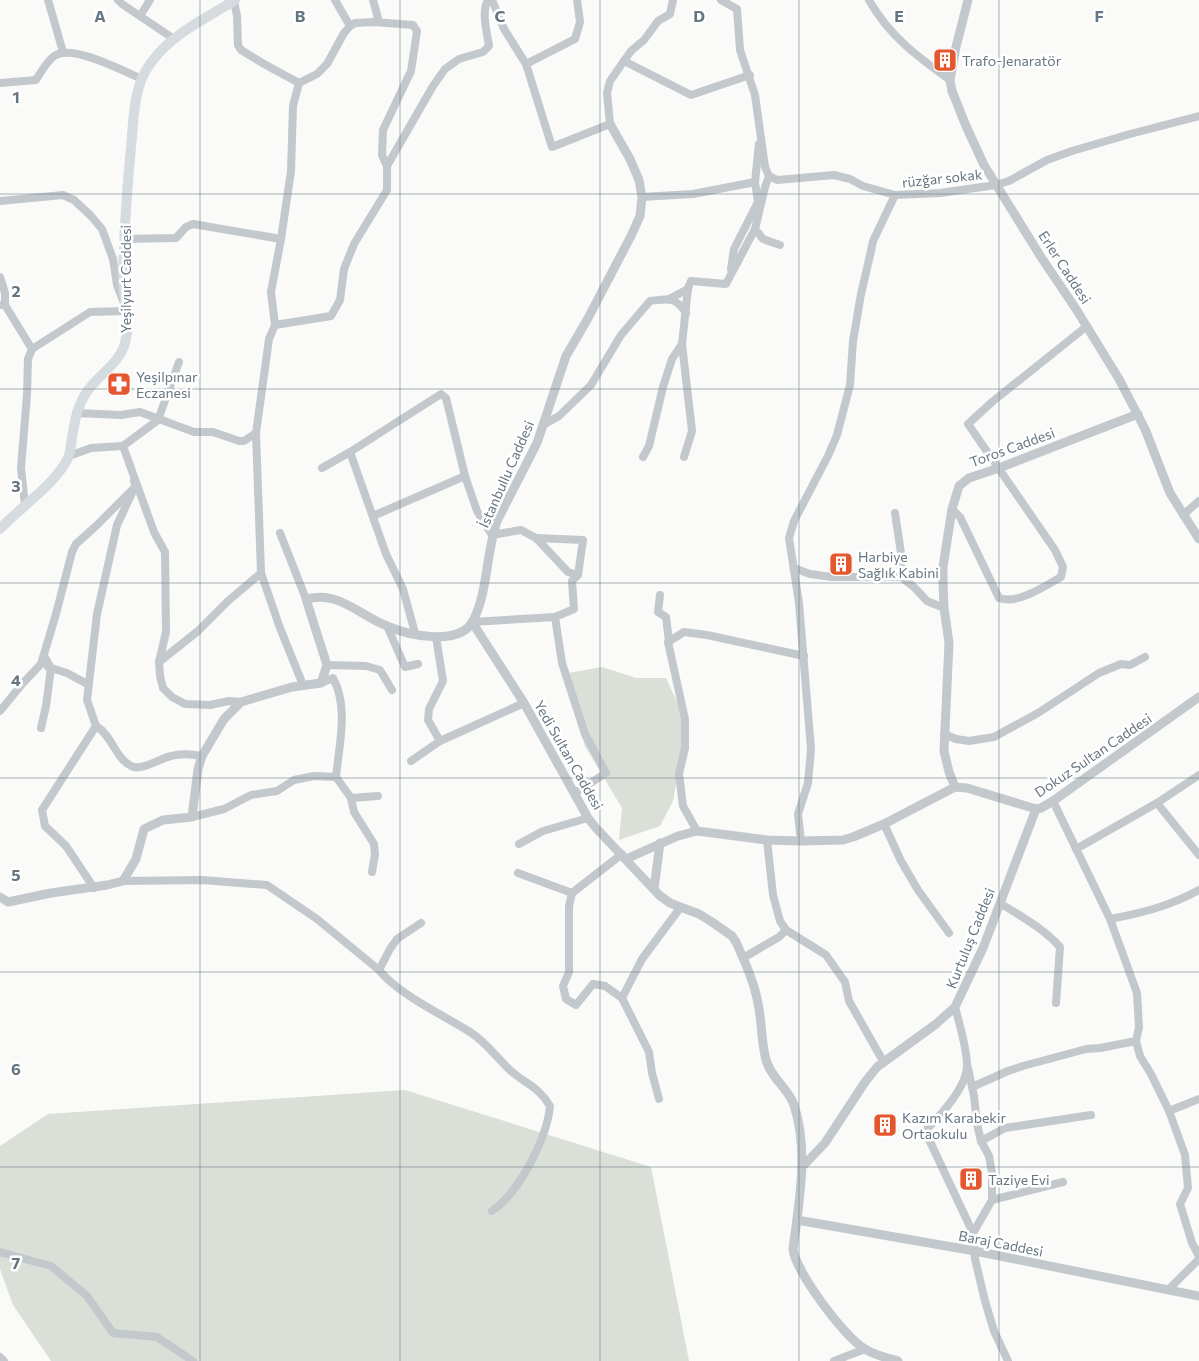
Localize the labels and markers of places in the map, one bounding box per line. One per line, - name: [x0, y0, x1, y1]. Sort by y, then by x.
- building icon: Trafo-Jenaratör: [932, 47, 958, 73]
- place label: Trafo-Jenaratör: [962, 52, 1062, 69]
- place label: Yeşilpınar Eczanesi: [136, 368, 198, 401]
- pharmacy icon: Yeşilpınar Eczanesi: [106, 371, 132, 397]
- place label: Harbiye Sağlık Kabini: [858, 548, 939, 581]
- building icon: Harbiye Sağlık Kabini: [828, 551, 854, 577]
- place label: Kazım Karabekir Ortaokulu: [902, 1109, 1007, 1142]
- building icon: Kazım Karabekir Ortaokulu: [872, 1112, 898, 1138]
- building icon: Taziye Evi: [958, 1166, 984, 1192]
- place label: Taziye Evi: [988, 1171, 1050, 1188]

